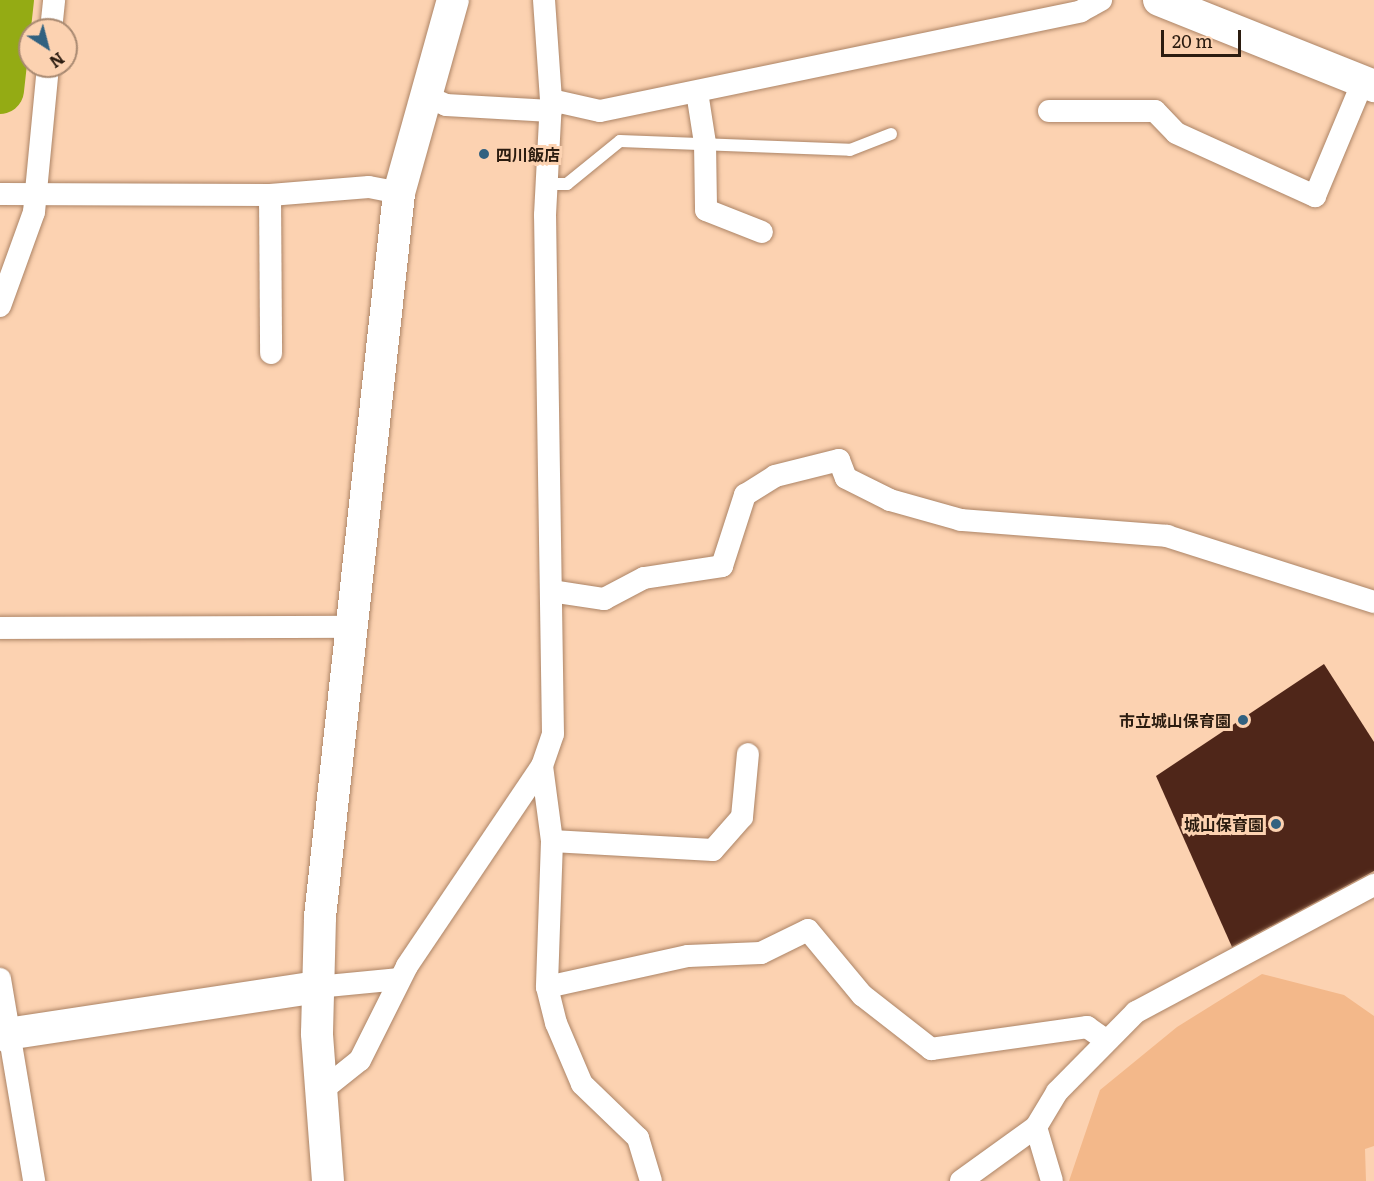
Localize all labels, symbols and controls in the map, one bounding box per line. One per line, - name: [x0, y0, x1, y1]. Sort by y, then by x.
- north arrow: [18, 18, 78, 78]
- scale bar: [1164, 18, 1244, 56]
- text: 20 m: [1172, 27, 1213, 54]
- text: N: [45, 47, 70, 75]
- place label: 四川飯店: [496, 144, 560, 164]
- marker: 四川飯店: [477, 147, 491, 161]
- place label: 市立城山保育園: [1119, 710, 1231, 730]
- marker: 市立城山保育園: [1236, 713, 1250, 727]
- place label: 城山保育園: [1184, 814, 1264, 834]
- marker: 城山保育園: [1269, 817, 1283, 831]

